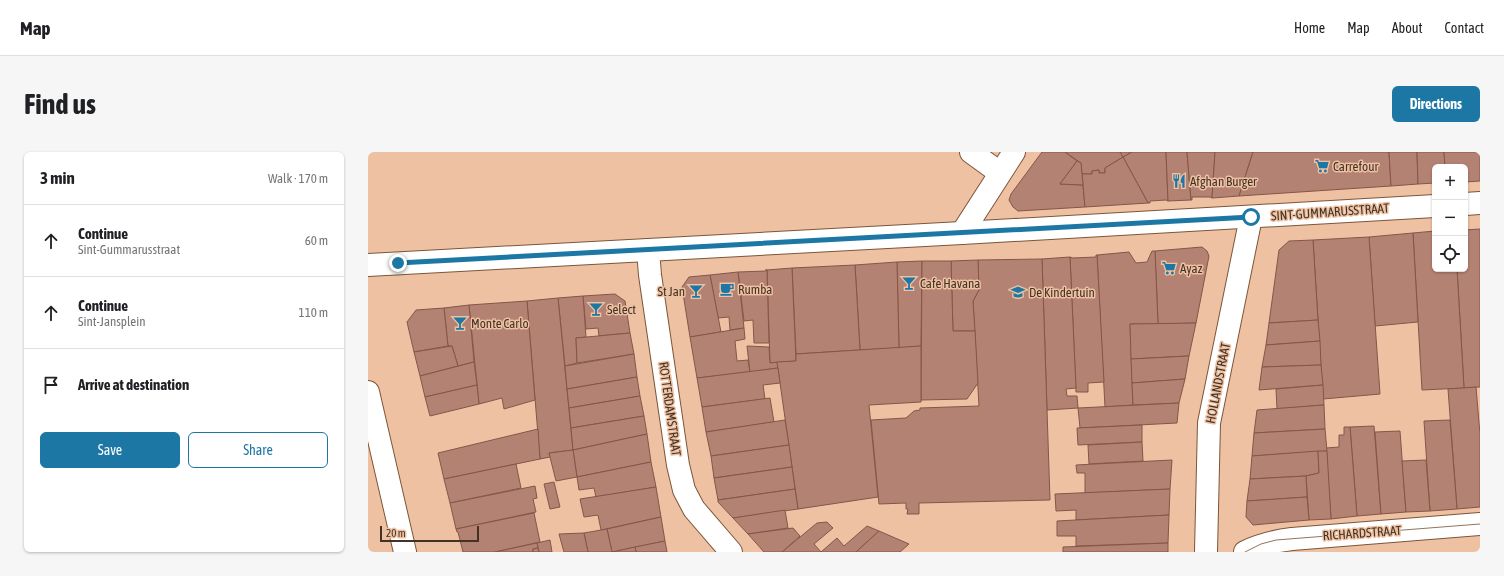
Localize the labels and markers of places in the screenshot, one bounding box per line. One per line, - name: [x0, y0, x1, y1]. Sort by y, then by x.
- supermarket icon: Carrefour: [1314, 158, 1330, 174]
- place label: Carrefour: [1333, 159, 1378, 174]
- restaurant icon: Afghan Burger: [1171, 173, 1187, 189]
- place label: Afghan Burger: [1190, 174, 1257, 189]
- supermarket icon: Ayaz: [1161, 260, 1177, 276]
- place label: Ayaz: [1180, 261, 1203, 276]
- bar icon: Cafe Havana: [901, 275, 917, 291]
- place label: Cafe Havana: [920, 276, 980, 291]
- cafe icon: Rumba: [719, 281, 735, 297]
- place label: Rumba: [738, 282, 772, 297]
- bar icon: St Jan: [688, 283, 704, 299]
- place label: St Jan: [658, 284, 685, 299]
- school or university icon: De Kindertuin: [1010, 284, 1026, 300]
- place label: De Kindertuin: [1029, 285, 1095, 300]
- bar icon: Select: [588, 301, 604, 317]
- place label: Select: [607, 302, 636, 317]
- bar icon: Monte Carlo: [452, 315, 468, 331]
- place label: Monte Carlo: [471, 316, 529, 331]

